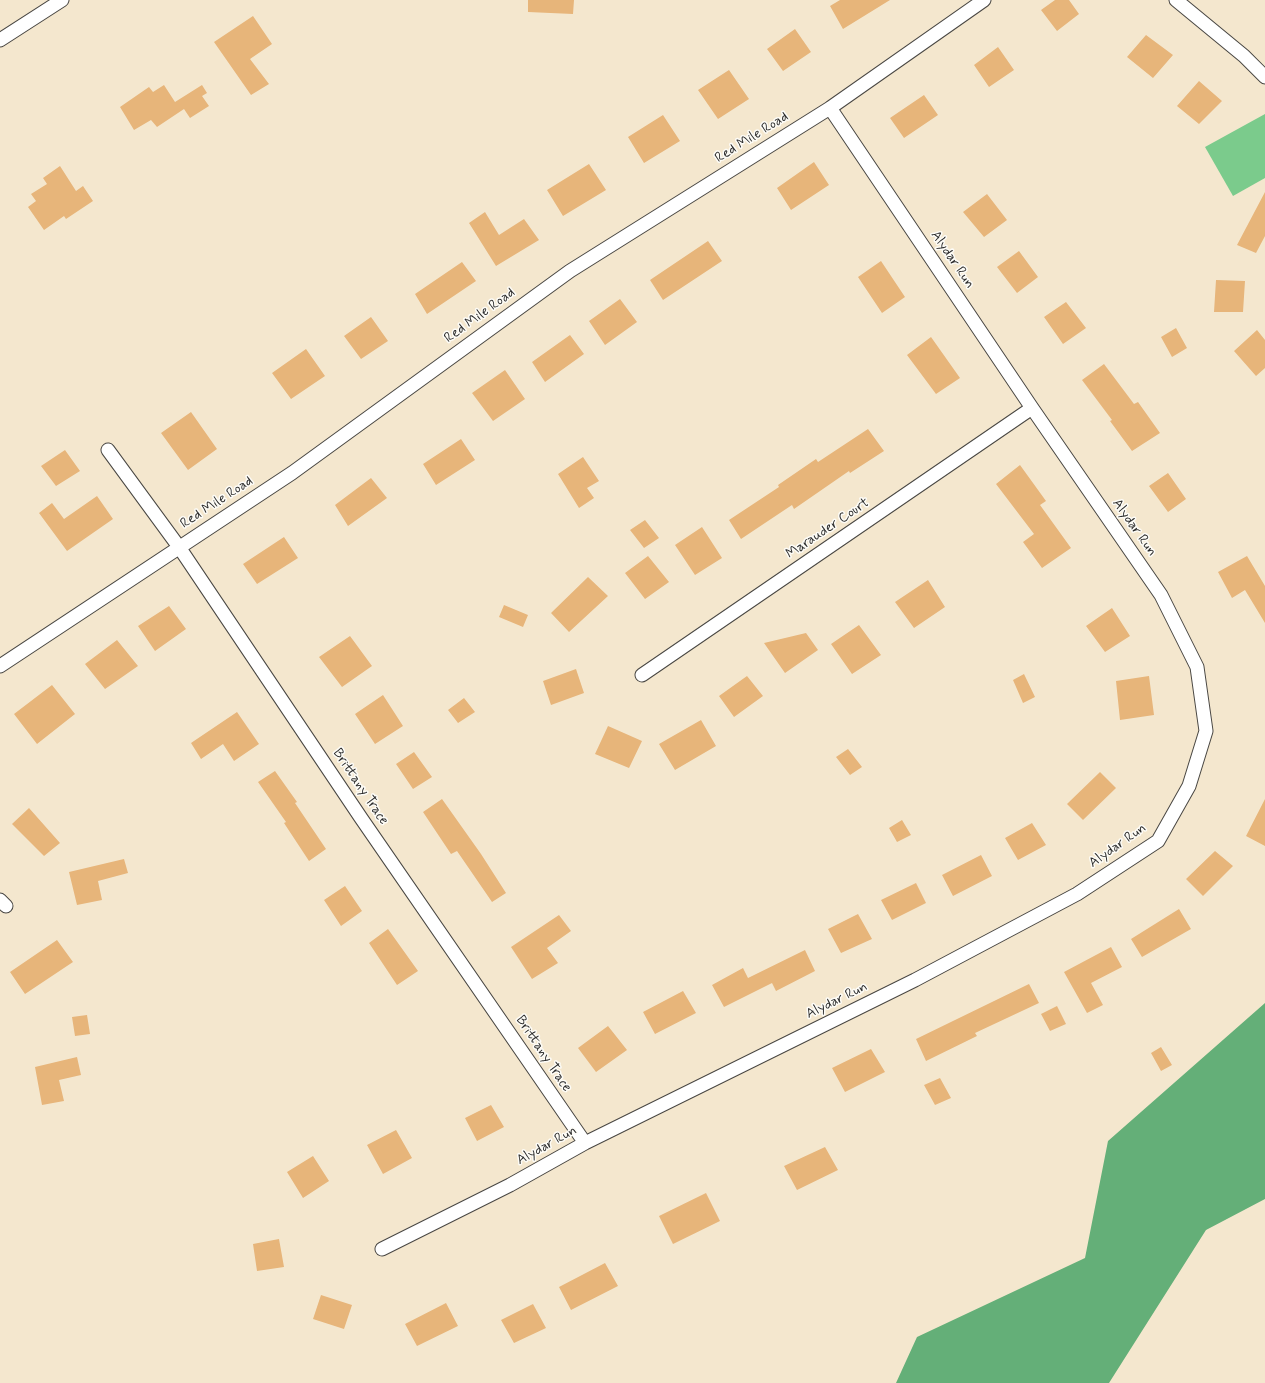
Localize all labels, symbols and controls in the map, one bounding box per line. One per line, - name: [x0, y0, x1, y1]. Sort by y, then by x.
- street label: Red Mile Road: [712, 109, 792, 167]
- street label: Alydar Run: [927, 228, 977, 292]
- street label: Red Mile Road: [441, 285, 519, 347]
- street label: Red Mile Road: [178, 473, 256, 533]
- street label: Marauder Court: [783, 495, 873, 563]
- street label: Alydar Run: [1108, 496, 1160, 560]
- street label: Brittany Trace: [328, 746, 392, 828]
- street label: Alydar Run: [1086, 820, 1150, 872]
- street label: Alydar Run: [804, 979, 870, 1023]
- street label: Brittany Trace: [511, 1013, 575, 1095]
- street label: Alydar Run: [514, 1123, 580, 1169]

